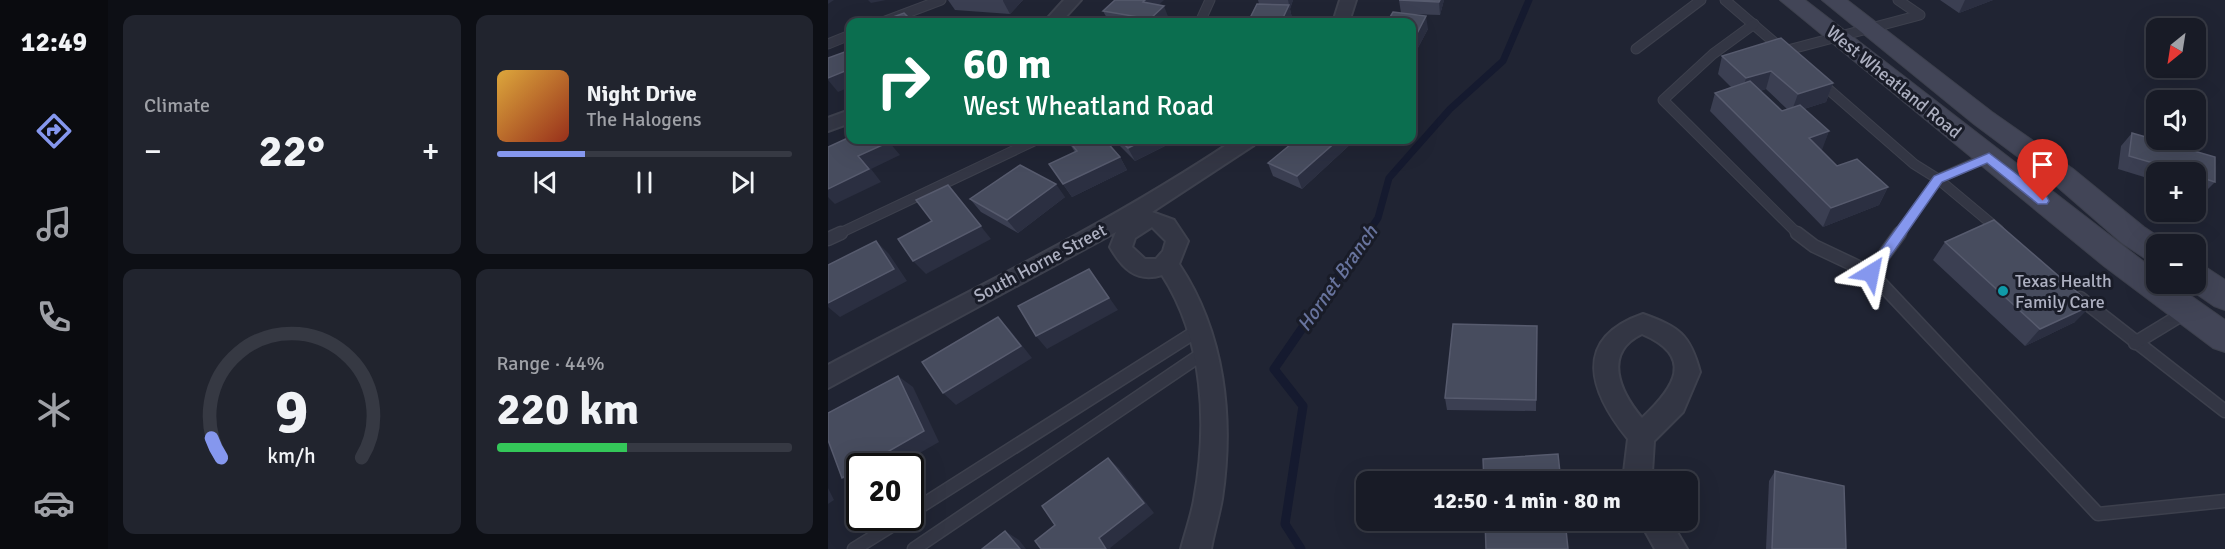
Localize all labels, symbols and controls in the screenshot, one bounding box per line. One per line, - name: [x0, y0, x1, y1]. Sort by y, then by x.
- north arrow: [2146, 18, 2206, 78]
- map controls: [2146, 18, 2206, 294]
- street label: West Wheatland Road: [1822, 21, 1966, 143]
- text: 12:49: [21, 26, 87, 59]
- text: 60 m: [963, 39, 1052, 90]
- icon: right: [864, 42, 942, 120]
- text: Night Drive: [587, 80, 697, 107]
- text: West Wheatland Road: [963, 90, 1214, 123]
- button: sound: [2146, 90, 2206, 150]
- text: Climate: [144, 93, 210, 118]
- text: The Halogens: [587, 107, 702, 132]
- icon: directions: [33, 110, 75, 152]
- text: 22°: [258, 124, 325, 179]
- text: −: [144, 131, 162, 172]
- text: +: [422, 131, 439, 172]
- pin: [2017, 139, 2068, 201]
- icon: arrive: [2026, 148, 2059, 181]
- button: +: [2146, 162, 2206, 222]
- icon: previous: [529, 166, 562, 199]
- icon: pause: [628, 166, 661, 199]
- icon: next: [726, 166, 759, 199]
- icon: music: [33, 203, 75, 245]
- street label: South Horne Street: [970, 219, 1110, 307]
- water label: Hornet Branch: [1292, 219, 1384, 336]
- button: −: [2146, 234, 2206, 294]
- position arrow: [1839, 241, 1903, 305]
- place label: Texas Health Family Care: [2015, 270, 2112, 313]
- marker: Texas Health Family Care: [1996, 284, 2010, 298]
- icon: phone: [33, 296, 75, 338]
- text: Range · 44%: [497, 351, 605, 376]
- text: 9: [275, 373, 309, 450]
- text: 220 km: [497, 382, 639, 437]
- icon: climate: [33, 389, 75, 431]
- text: km/h: [267, 444, 316, 470]
- speed limit sign: 20: [846, 453, 924, 531]
- icon: car: [33, 482, 75, 524]
- text: 12:50 · 1 min · 80 m: [1433, 487, 1621, 514]

